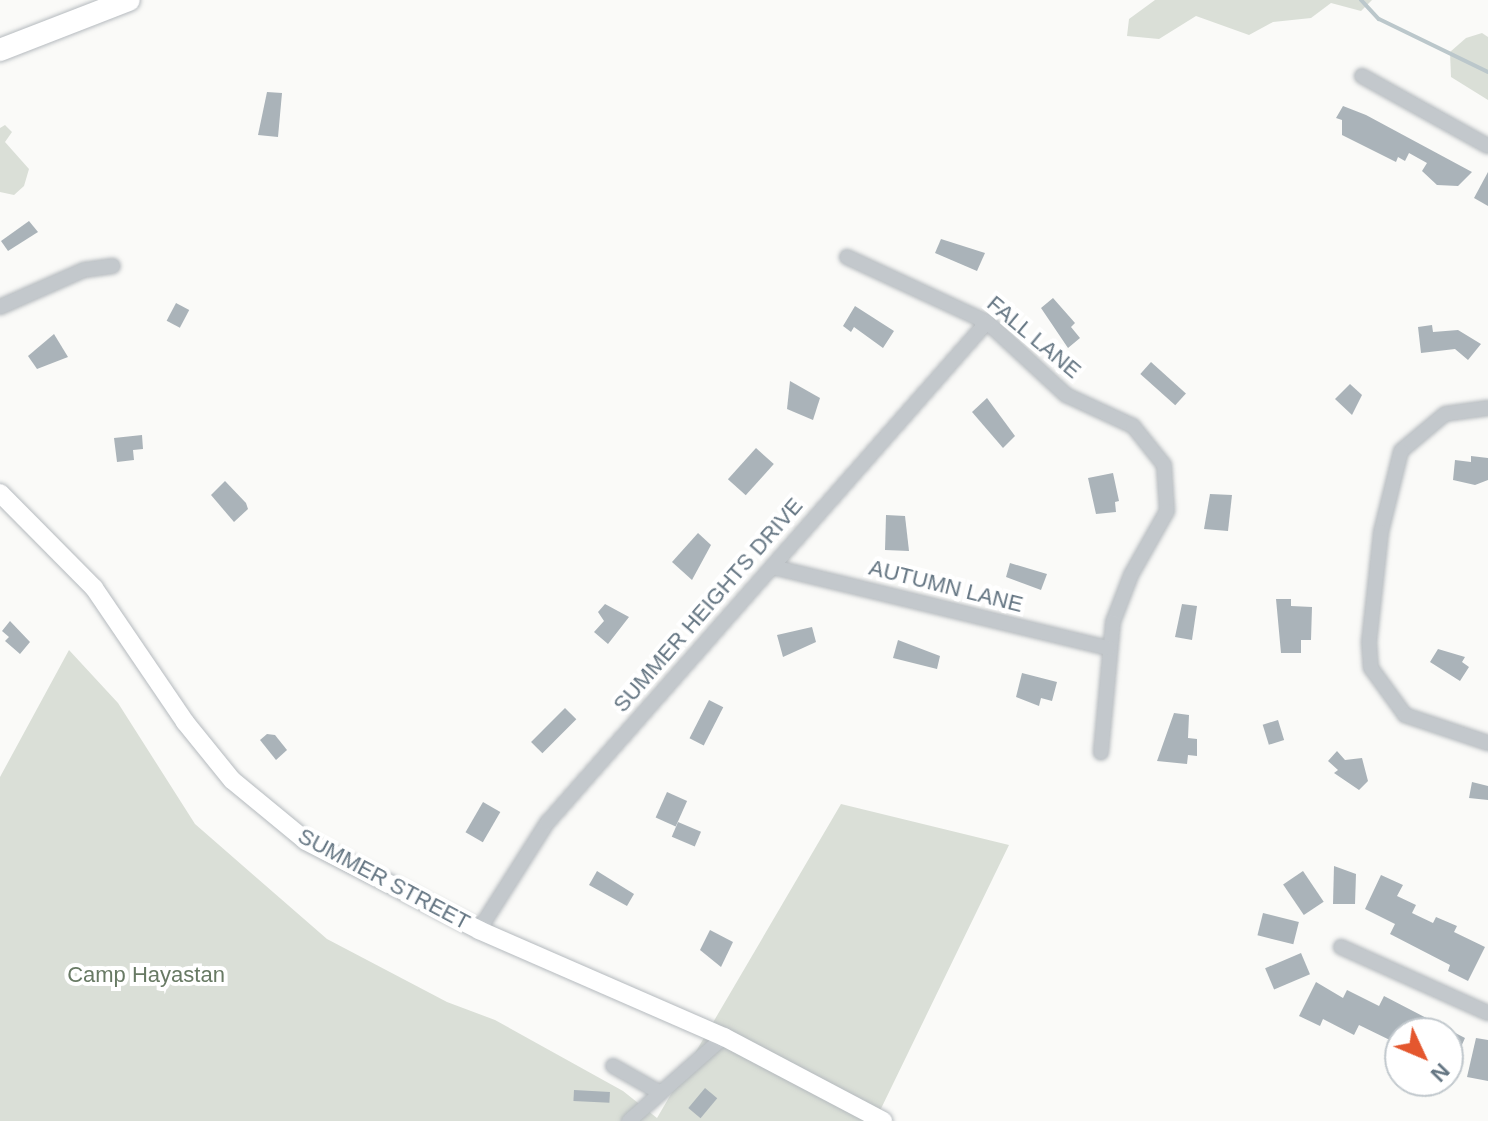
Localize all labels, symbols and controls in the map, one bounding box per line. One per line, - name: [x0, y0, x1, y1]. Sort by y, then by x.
- street label: FALL LANE: [981, 290, 1087, 384]
- street label: SUMMER HEIGHTS DRIVE: [608, 493, 808, 717]
- street label: AUTUMN LANE: [866, 554, 1026, 618]
- street label: SUMMER STREET: [294, 823, 474, 935]
- park label: Camp Hayastan: [67, 962, 225, 988]
- north arrow: [1384, 1017, 1464, 1097]
- text: N: [1426, 1058, 1455, 1087]

